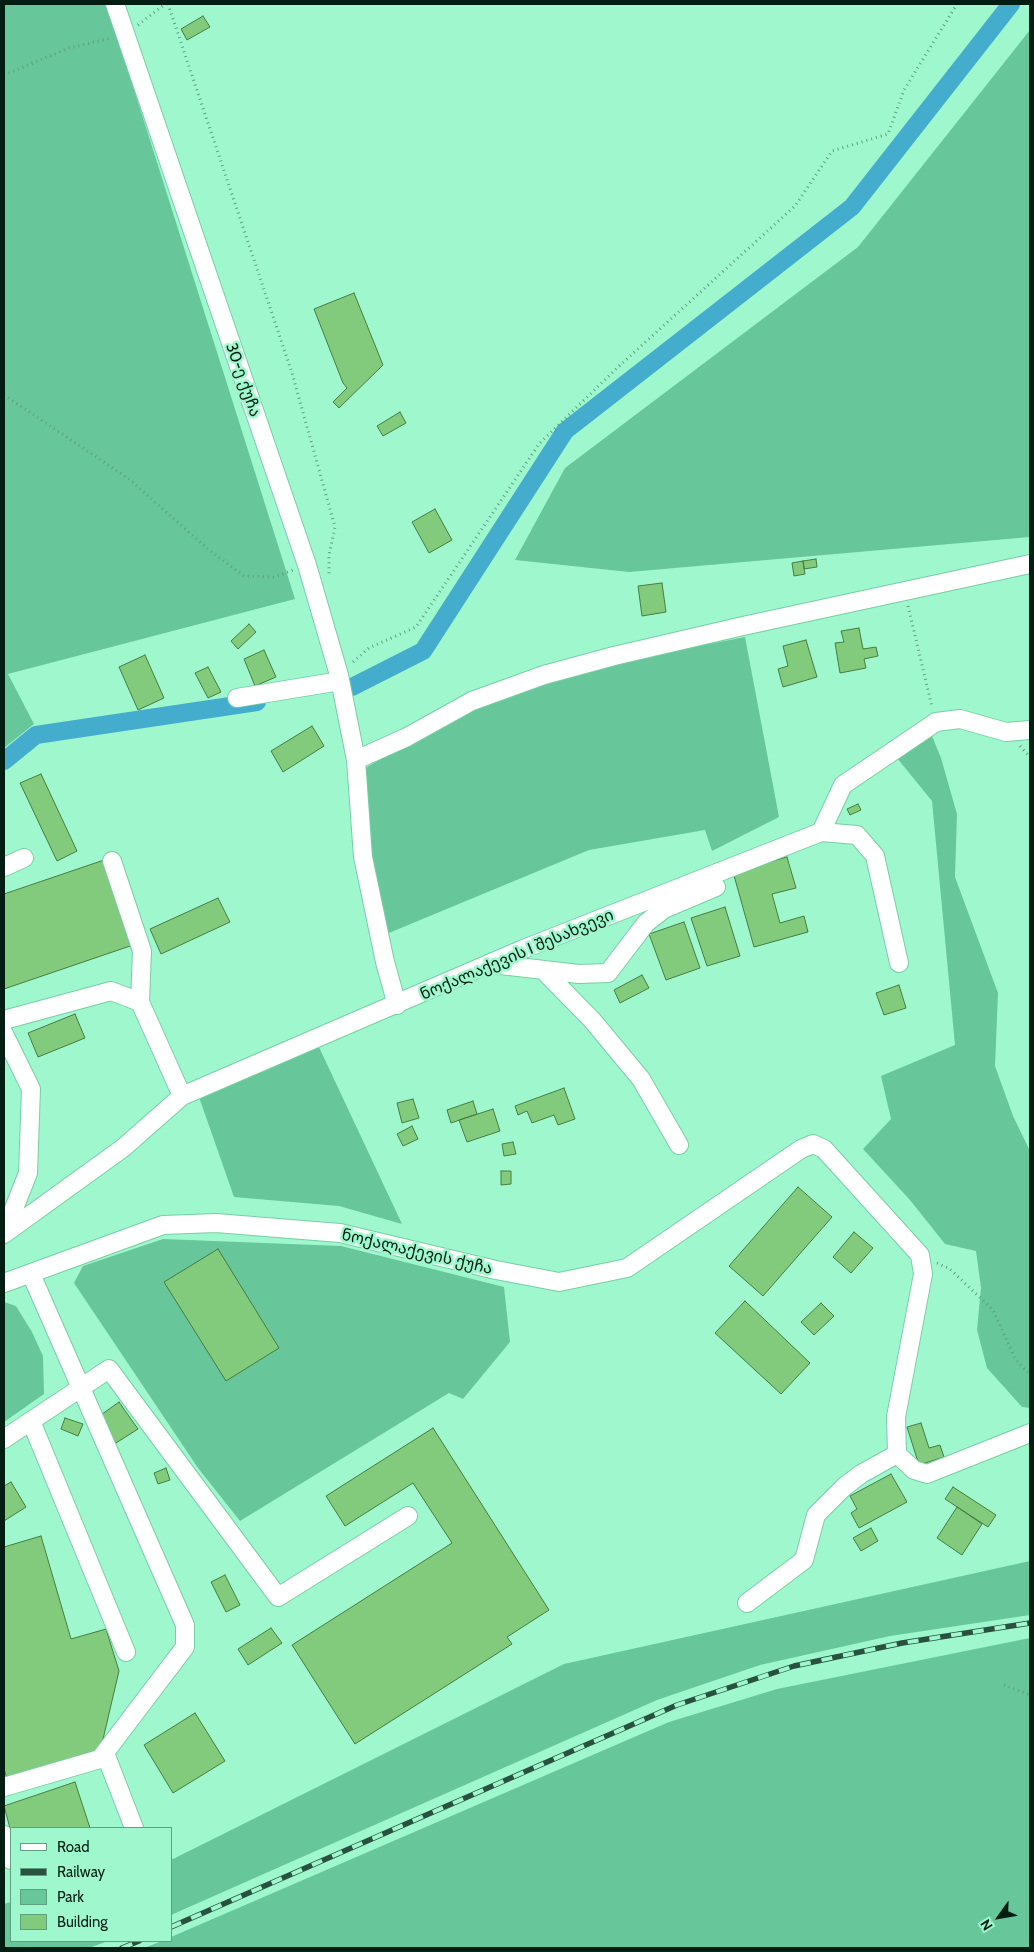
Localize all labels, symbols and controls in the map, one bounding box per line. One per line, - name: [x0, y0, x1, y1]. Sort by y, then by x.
- street label: 30-ე ქუჩა: [221, 340, 265, 420]
- street label: ნოქალაქევის I შესახვევი: [417, 905, 617, 1005]
- street label: ნოქალაქევის ქუჩა: [340, 1225, 494, 1279]
- legend: [10, 1827, 172, 1942]
- text: Road: [57, 1838, 90, 1856]
- text: Railway: [57, 1863, 105, 1881]
- text: Park: [57, 1888, 84, 1906]
- north arrow: [974, 1892, 1024, 1942]
- text: Building: [57, 1913, 108, 1931]
- text: N: [976, 1916, 997, 1934]

